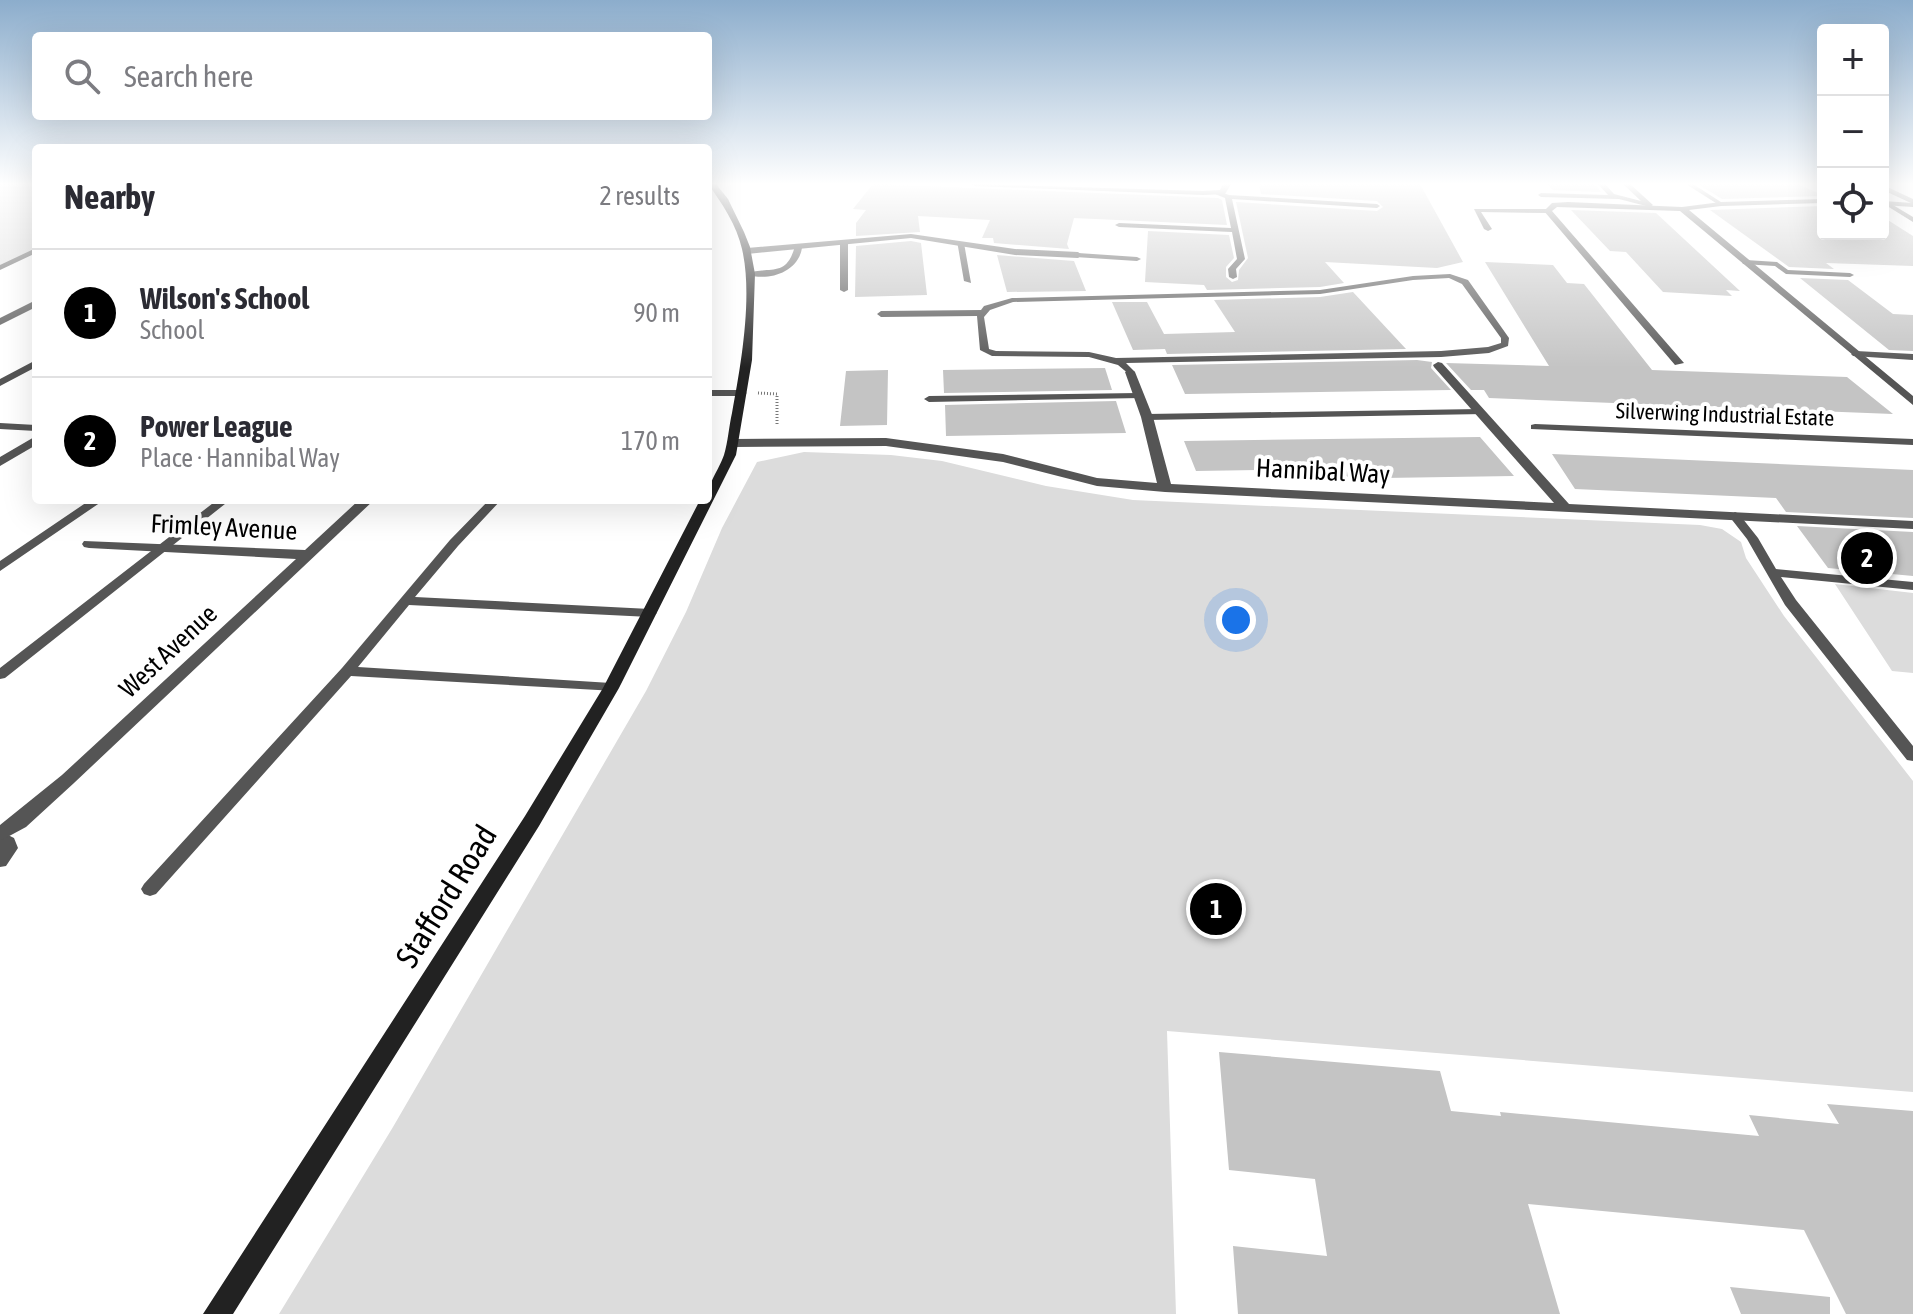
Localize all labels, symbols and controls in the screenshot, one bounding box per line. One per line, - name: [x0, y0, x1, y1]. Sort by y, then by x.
- map controls: [1817, 24, 1889, 240]
- button: +: [1817, 24, 1889, 96]
- search box: [32, 32, 712, 120]
- icon: search: [60, 54, 104, 98]
- text: Search here: [124, 59, 253, 93]
- button: −: [1817, 96, 1889, 168]
- button: locate: [1817, 168, 1889, 240]
- text: Nearby: [64, 177, 155, 216]
- text: 2 results: [599, 181, 680, 211]
- text: Wilson's School: [140, 281, 309, 315]
- text: 1: [84, 298, 96, 328]
- text: 90 m: [633, 298, 680, 328]
- text: School: [140, 315, 204, 345]
- street label: Silverwing Industrial Estate: [1615, 397, 1835, 431]
- text: Power League: [140, 409, 293, 443]
- text: 2: [84, 426, 96, 456]
- text: 170 m: [621, 426, 680, 456]
- text: Place · Hannibal Way: [140, 443, 340, 473]
- street label: Hannibal Way: [1255, 453, 1391, 490]
- street label: Frimley Avenue: [150, 508, 298, 546]
- pin: 2: [1841, 528, 1893, 588]
- street label: West Avenue: [113, 598, 223, 704]
- your location: [1216, 600, 1256, 640]
- street label: Stafford Road: [388, 818, 504, 974]
- pin: 1: [1190, 879, 1242, 939]

